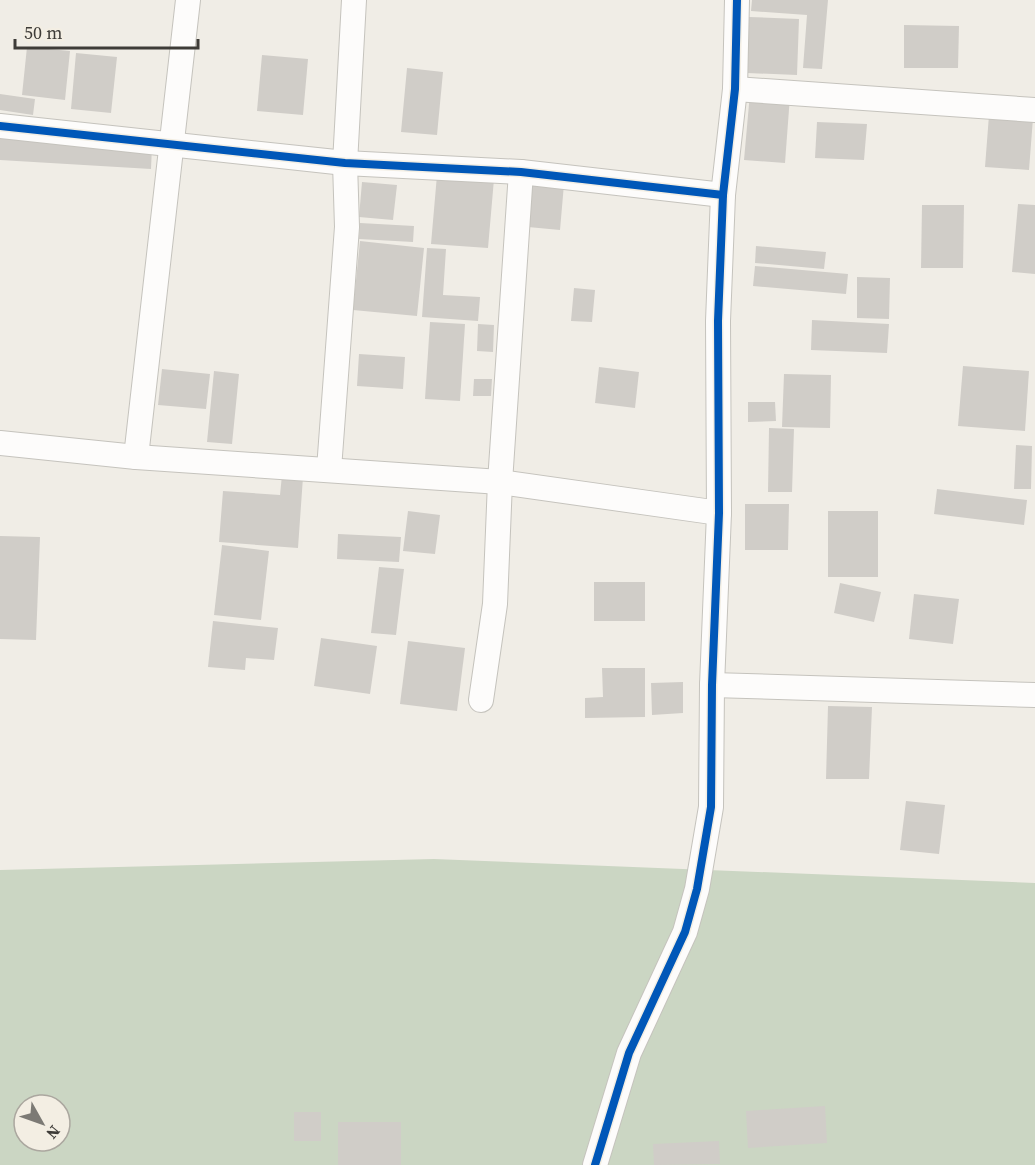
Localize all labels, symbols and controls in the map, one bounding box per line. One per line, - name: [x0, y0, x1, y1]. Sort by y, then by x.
- scale bar: [15, 12, 198, 50]
- text: 50 m: [24, 20, 62, 45]
- north arrow: [12, 1093, 72, 1153]
- text: N: [41, 1121, 66, 1144]

